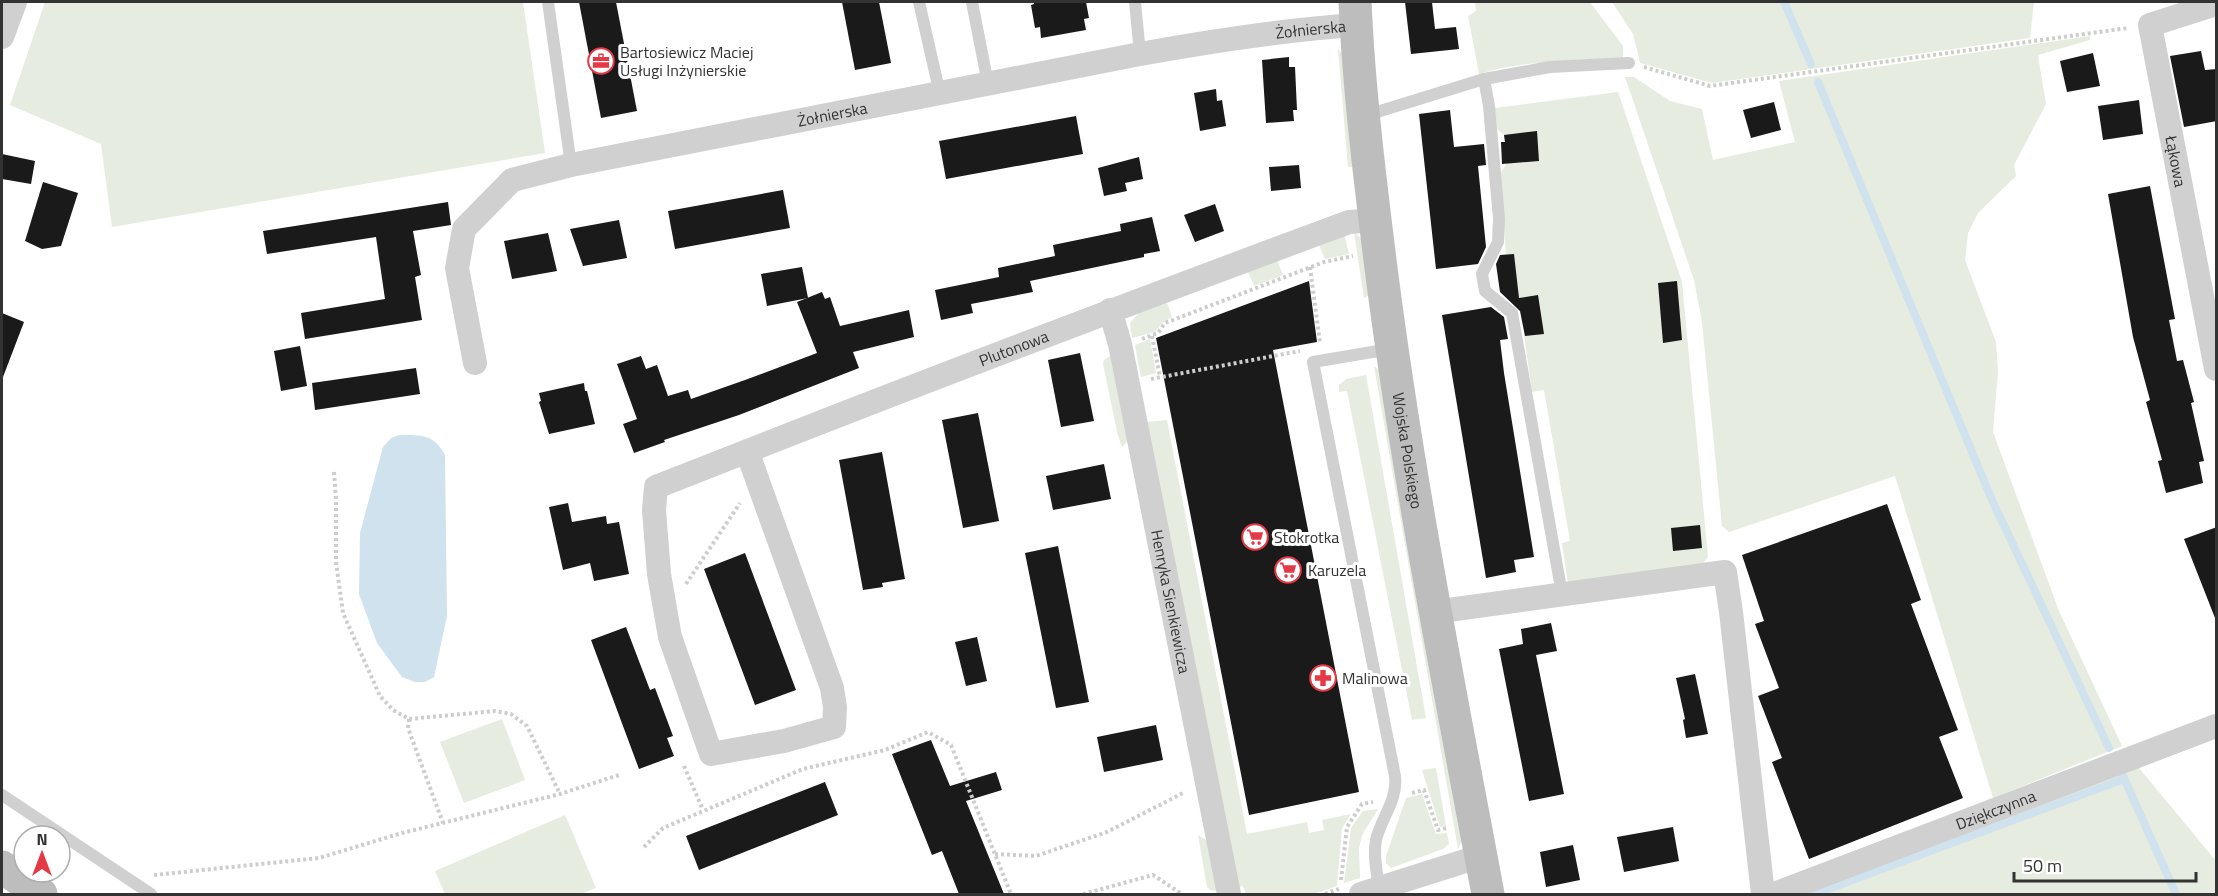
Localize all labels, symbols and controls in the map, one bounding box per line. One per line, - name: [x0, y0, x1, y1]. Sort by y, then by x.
- street label: Żołnierska: [1274, 14, 1347, 45]
- place label: Bartosiewicz Maciej Usługi Inżynierskie: [620, 40, 753, 82]
- office icon: Bartosiewicz Maciej Usługi Inżynierskie: [586, 46, 616, 76]
- street label: Żołnierska: [795, 95, 869, 133]
- street label: Łąkowa: [2159, 133, 2193, 189]
- street label: Plutonowa: [975, 324, 1052, 372]
- street label: Wojska Polskiego: [1387, 391, 1429, 511]
- supermarket icon: Stokrotka: [1240, 522, 1270, 552]
- place label: Stokrotka: [1274, 525, 1339, 549]
- street label: Henryka Sienkiewicza: [1145, 528, 1197, 675]
- supermarket icon: Karuzela: [1273, 555, 1303, 585]
- place label: Karuzela: [1308, 558, 1366, 582]
- pharmacy icon: Malinowa: [1308, 663, 1338, 693]
- place label: Malinowa: [1342, 666, 1408, 690]
- street label: Dziękczynna: [1952, 784, 2039, 836]
- north arrow: [12, 824, 72, 884]
- text: N: [36, 827, 48, 851]
- scale bar: [2014, 845, 2196, 883]
- text: 50 m: [2023, 852, 2062, 879]

